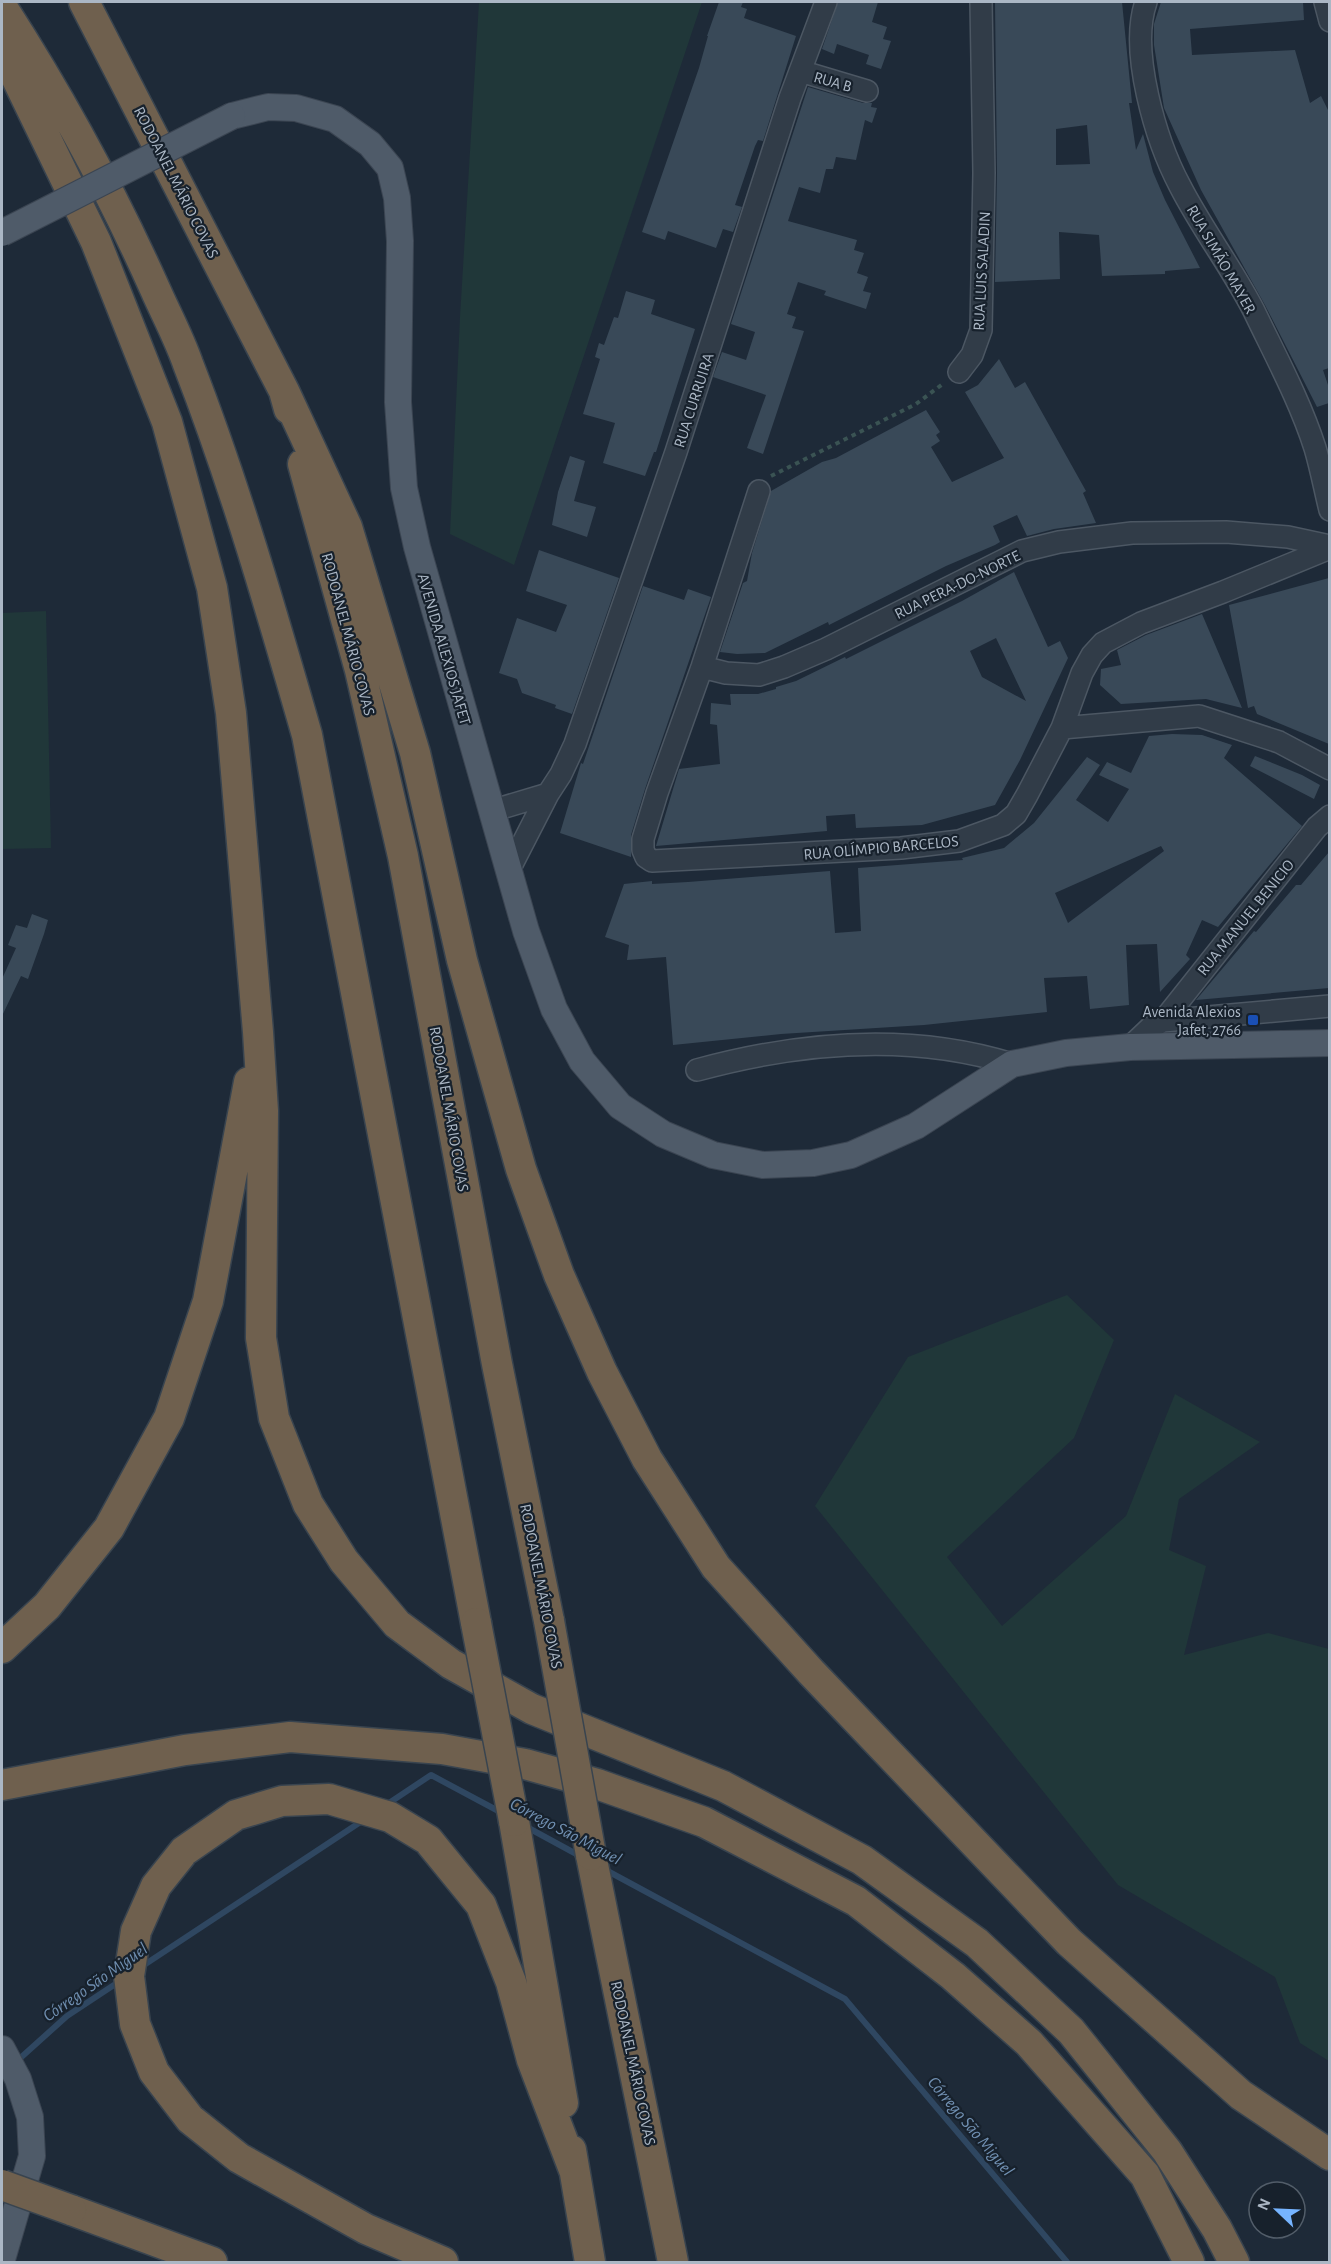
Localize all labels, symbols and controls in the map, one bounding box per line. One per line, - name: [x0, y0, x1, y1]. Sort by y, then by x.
- street label: RUA B: [812, 69, 854, 95]
- street label: RODOANEL MÁRIO COVAS: [131, 103, 223, 261]
- street label: RUA SIMÃO MAYER: [1184, 201, 1261, 317]
- street label: RUA LUIS SALADIN: [971, 211, 993, 331]
- street label: RUA CURRUIRA: [671, 351, 717, 450]
- street label: RUA PERA-DO-NORTE: [892, 547, 1023, 622]
- street label: RODOANEL MÁRIO COVAS: [319, 551, 379, 717]
- street label: AVENIDA ALEXIOS JAFET: [415, 572, 473, 727]
- street label: RUA OLÍMPIO BARCELOS: [803, 831, 959, 863]
- street label: RUA MANUEL BENICIO: [1194, 857, 1297, 979]
- place label: Avenida Alexios Jafet, 2766: [1143, 1004, 1241, 1038]
- marker: Avenida Alexios Jafet, 2766: [1246, 1013, 1260, 1027]
- street label: RODOANEL MÁRIO COVAS: [427, 1025, 473, 1193]
- street label: RODOANEL MÁRIO COVAS: [517, 1502, 567, 1670]
- water label: Córrego São Miguel: [507, 1795, 624, 1869]
- water label: Córrego São Miguel: [40, 1940, 151, 2026]
- street label: RODOANEL MÁRIO COVAS: [608, 1979, 660, 2147]
- water label: Córrego São Miguel: [924, 2074, 1017, 2180]
- north arrow: [1247, 2180, 1307, 2240]
- text: N: [1255, 2196, 1274, 2213]

